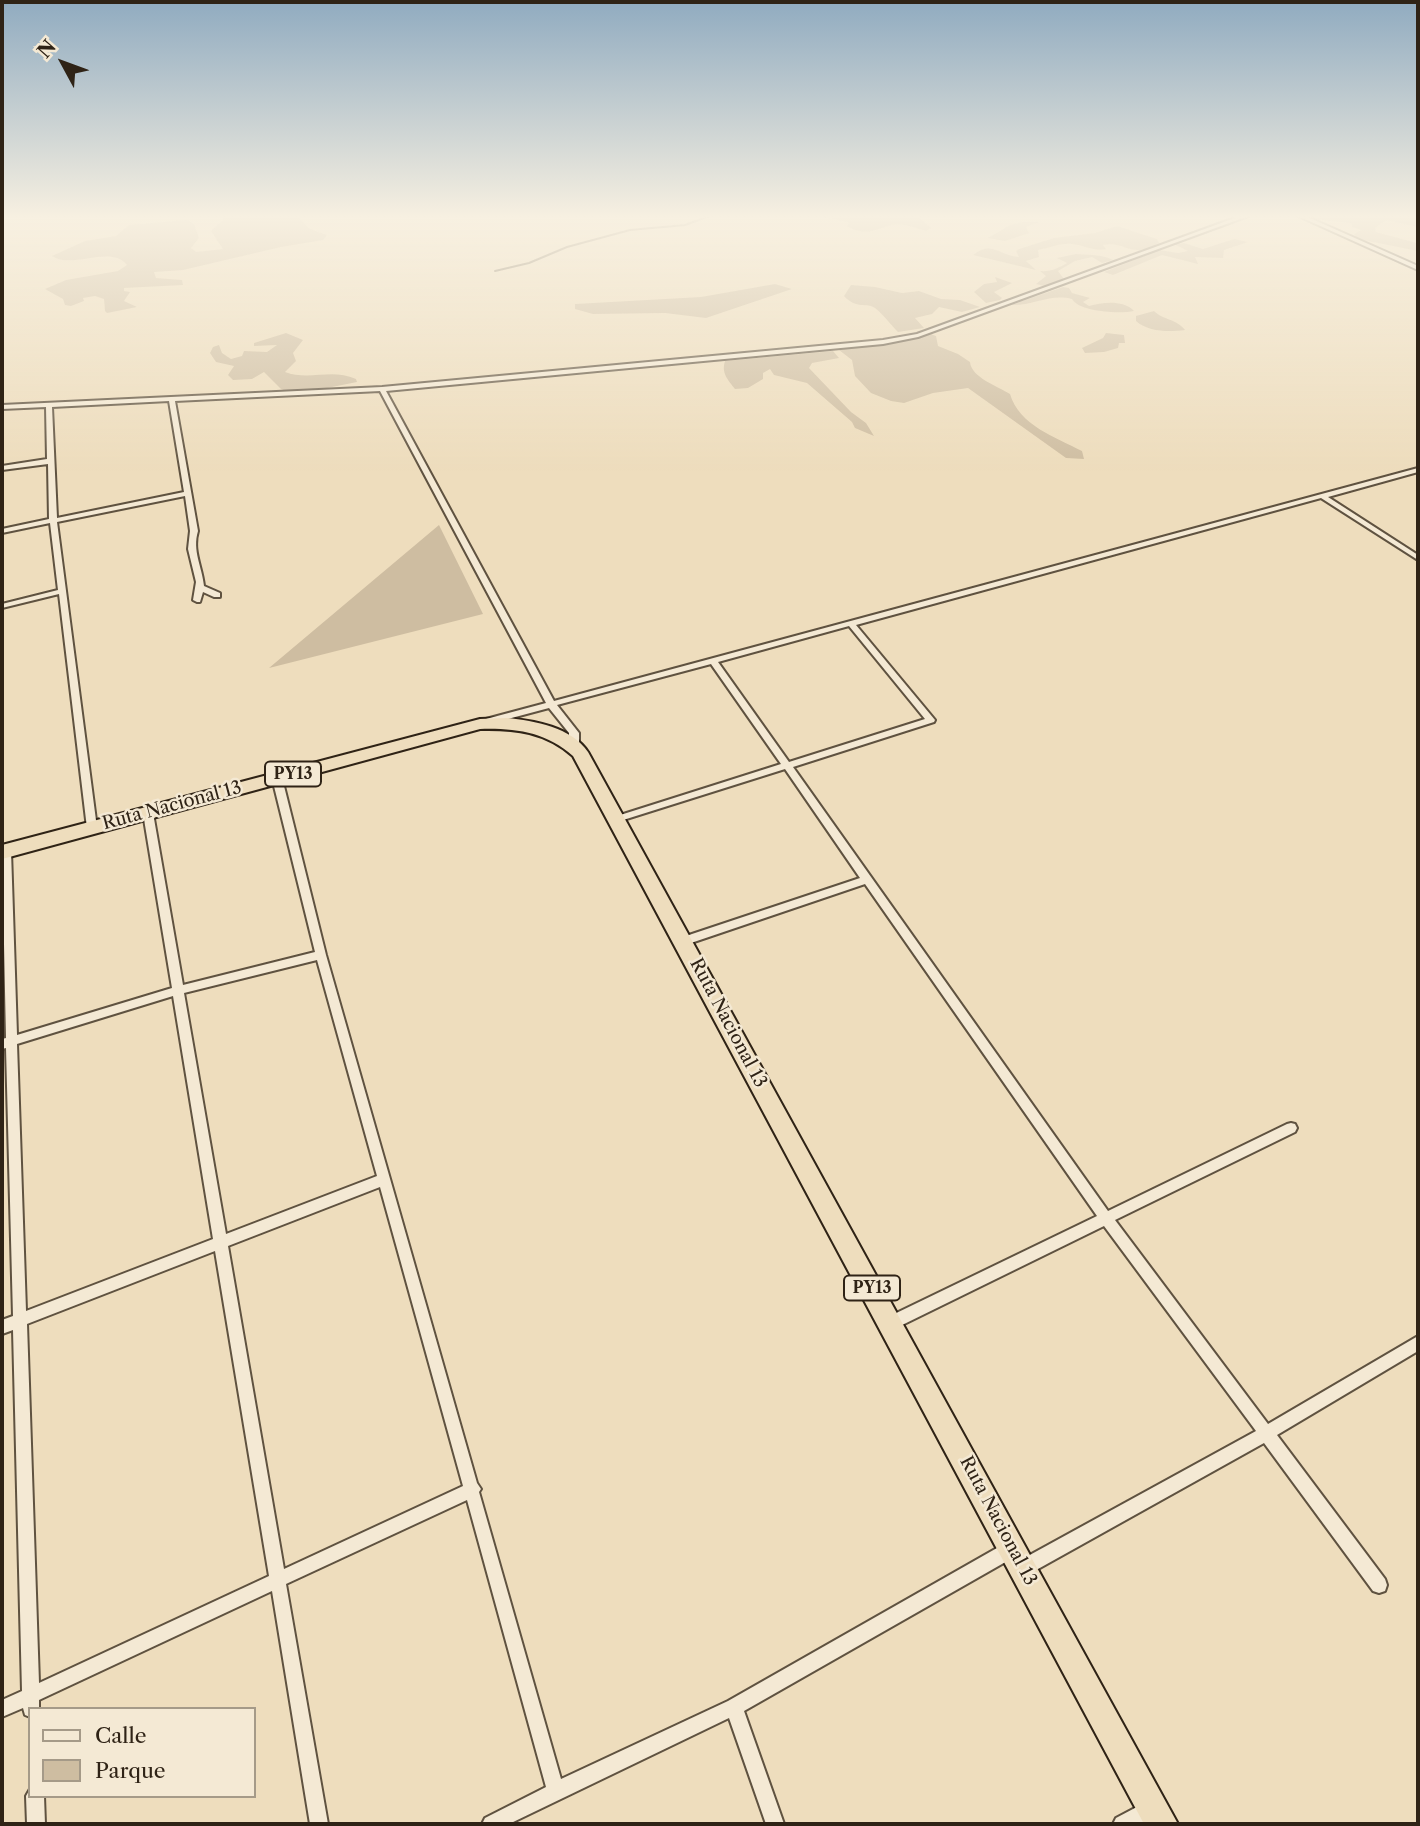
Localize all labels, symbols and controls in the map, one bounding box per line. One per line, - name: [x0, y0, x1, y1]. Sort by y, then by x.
- north arrow: [28, 28, 98, 98]
- text: N: [33, 35, 61, 63]
- road number: PY13: [265, 762, 321, 786]
- street label: Ruta Nacional 13: [100, 777, 244, 835]
- street label: Ruta Nacional 13: [685, 955, 771, 1091]
- road number: PY13: [844, 1276, 900, 1300]
- street label: Ruta Nacional 13: [955, 1453, 1041, 1589]
- legend: [28, 1707, 256, 1798]
- text: Calle: [95, 1723, 147, 1748]
- text: Parque: [95, 1758, 166, 1783]

